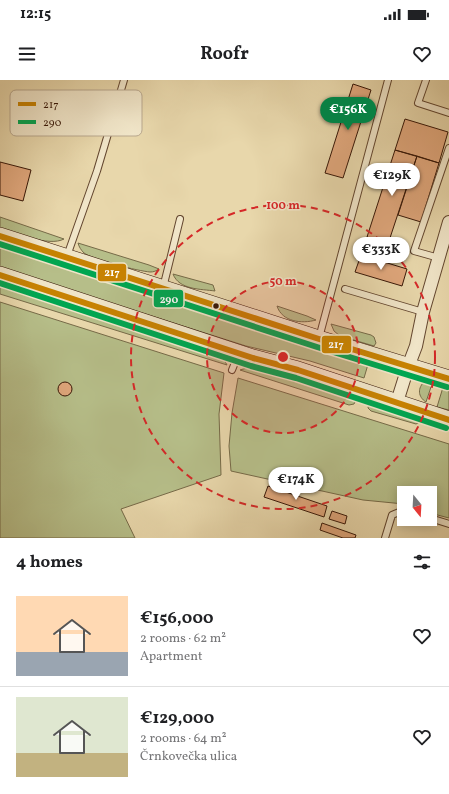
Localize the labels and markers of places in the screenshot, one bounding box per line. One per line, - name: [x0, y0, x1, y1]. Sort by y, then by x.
- pin: €156K: [320, 97, 376, 131]
- pin: €129K: [364, 163, 420, 197]
- pin: €333K: [353, 237, 409, 271]
- unlabelled marker: [211, 301, 221, 311]
- centre of rings: [276, 350, 290, 364]
- pin: €174K: [268, 467, 324, 501]

